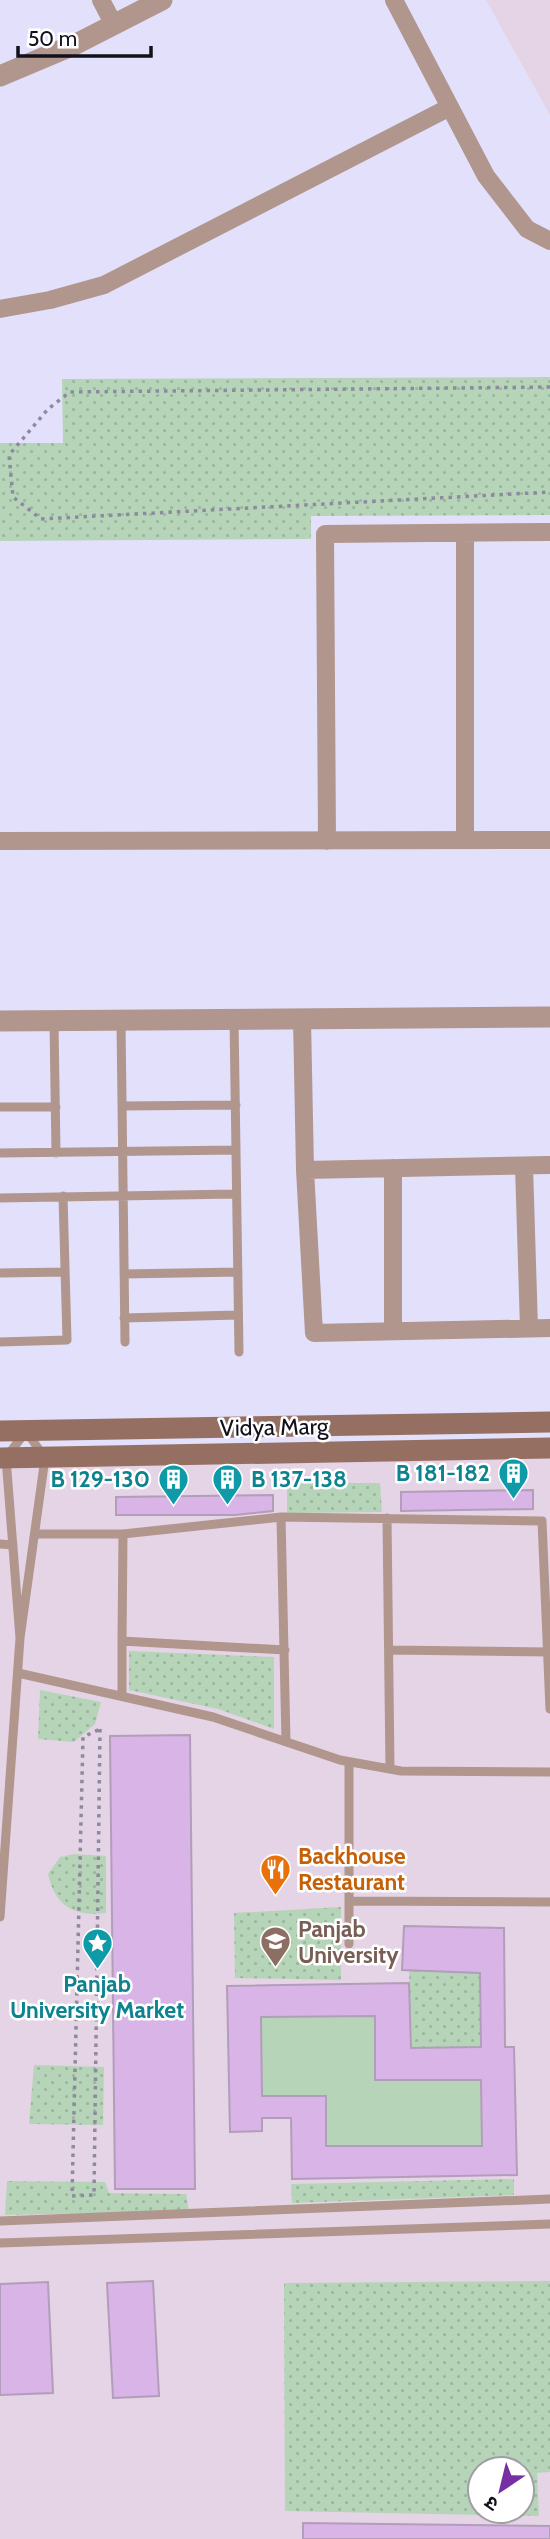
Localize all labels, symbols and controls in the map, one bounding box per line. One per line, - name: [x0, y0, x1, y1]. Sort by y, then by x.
- scale bar: [18, 14, 150, 58]
- text: 50 m: [28, 26, 77, 51]
- street label: Vidya Marg: [219, 1412, 329, 1442]
- building icon: B 181-182: [496, 1456, 530, 1500]
- place label: B 181-182: [396, 1459, 490, 1487]
- building icon: B 129-130: [156, 1462, 190, 1506]
- building icon: B 137-138: [211, 1462, 245, 1506]
- place label: B 129-130: [50, 1465, 150, 1493]
- place label: B 137-138: [251, 1465, 347, 1493]
- place label: Backhouse Restaurant: [298, 1842, 406, 1896]
- restaurant icon: Backhouse Restaurant: [258, 1852, 292, 1896]
- place label: Panjab University: [298, 1915, 399, 1969]
- school or university icon: Panjab University: [258, 1925, 292, 1969]
- place icon: Panjab University Market: [80, 1926, 114, 1970]
- place label: Panjab University Market: [10, 1970, 184, 2024]
- north arrow: [466, 2455, 536, 2525]
- text: उ: [480, 2490, 503, 2516]

